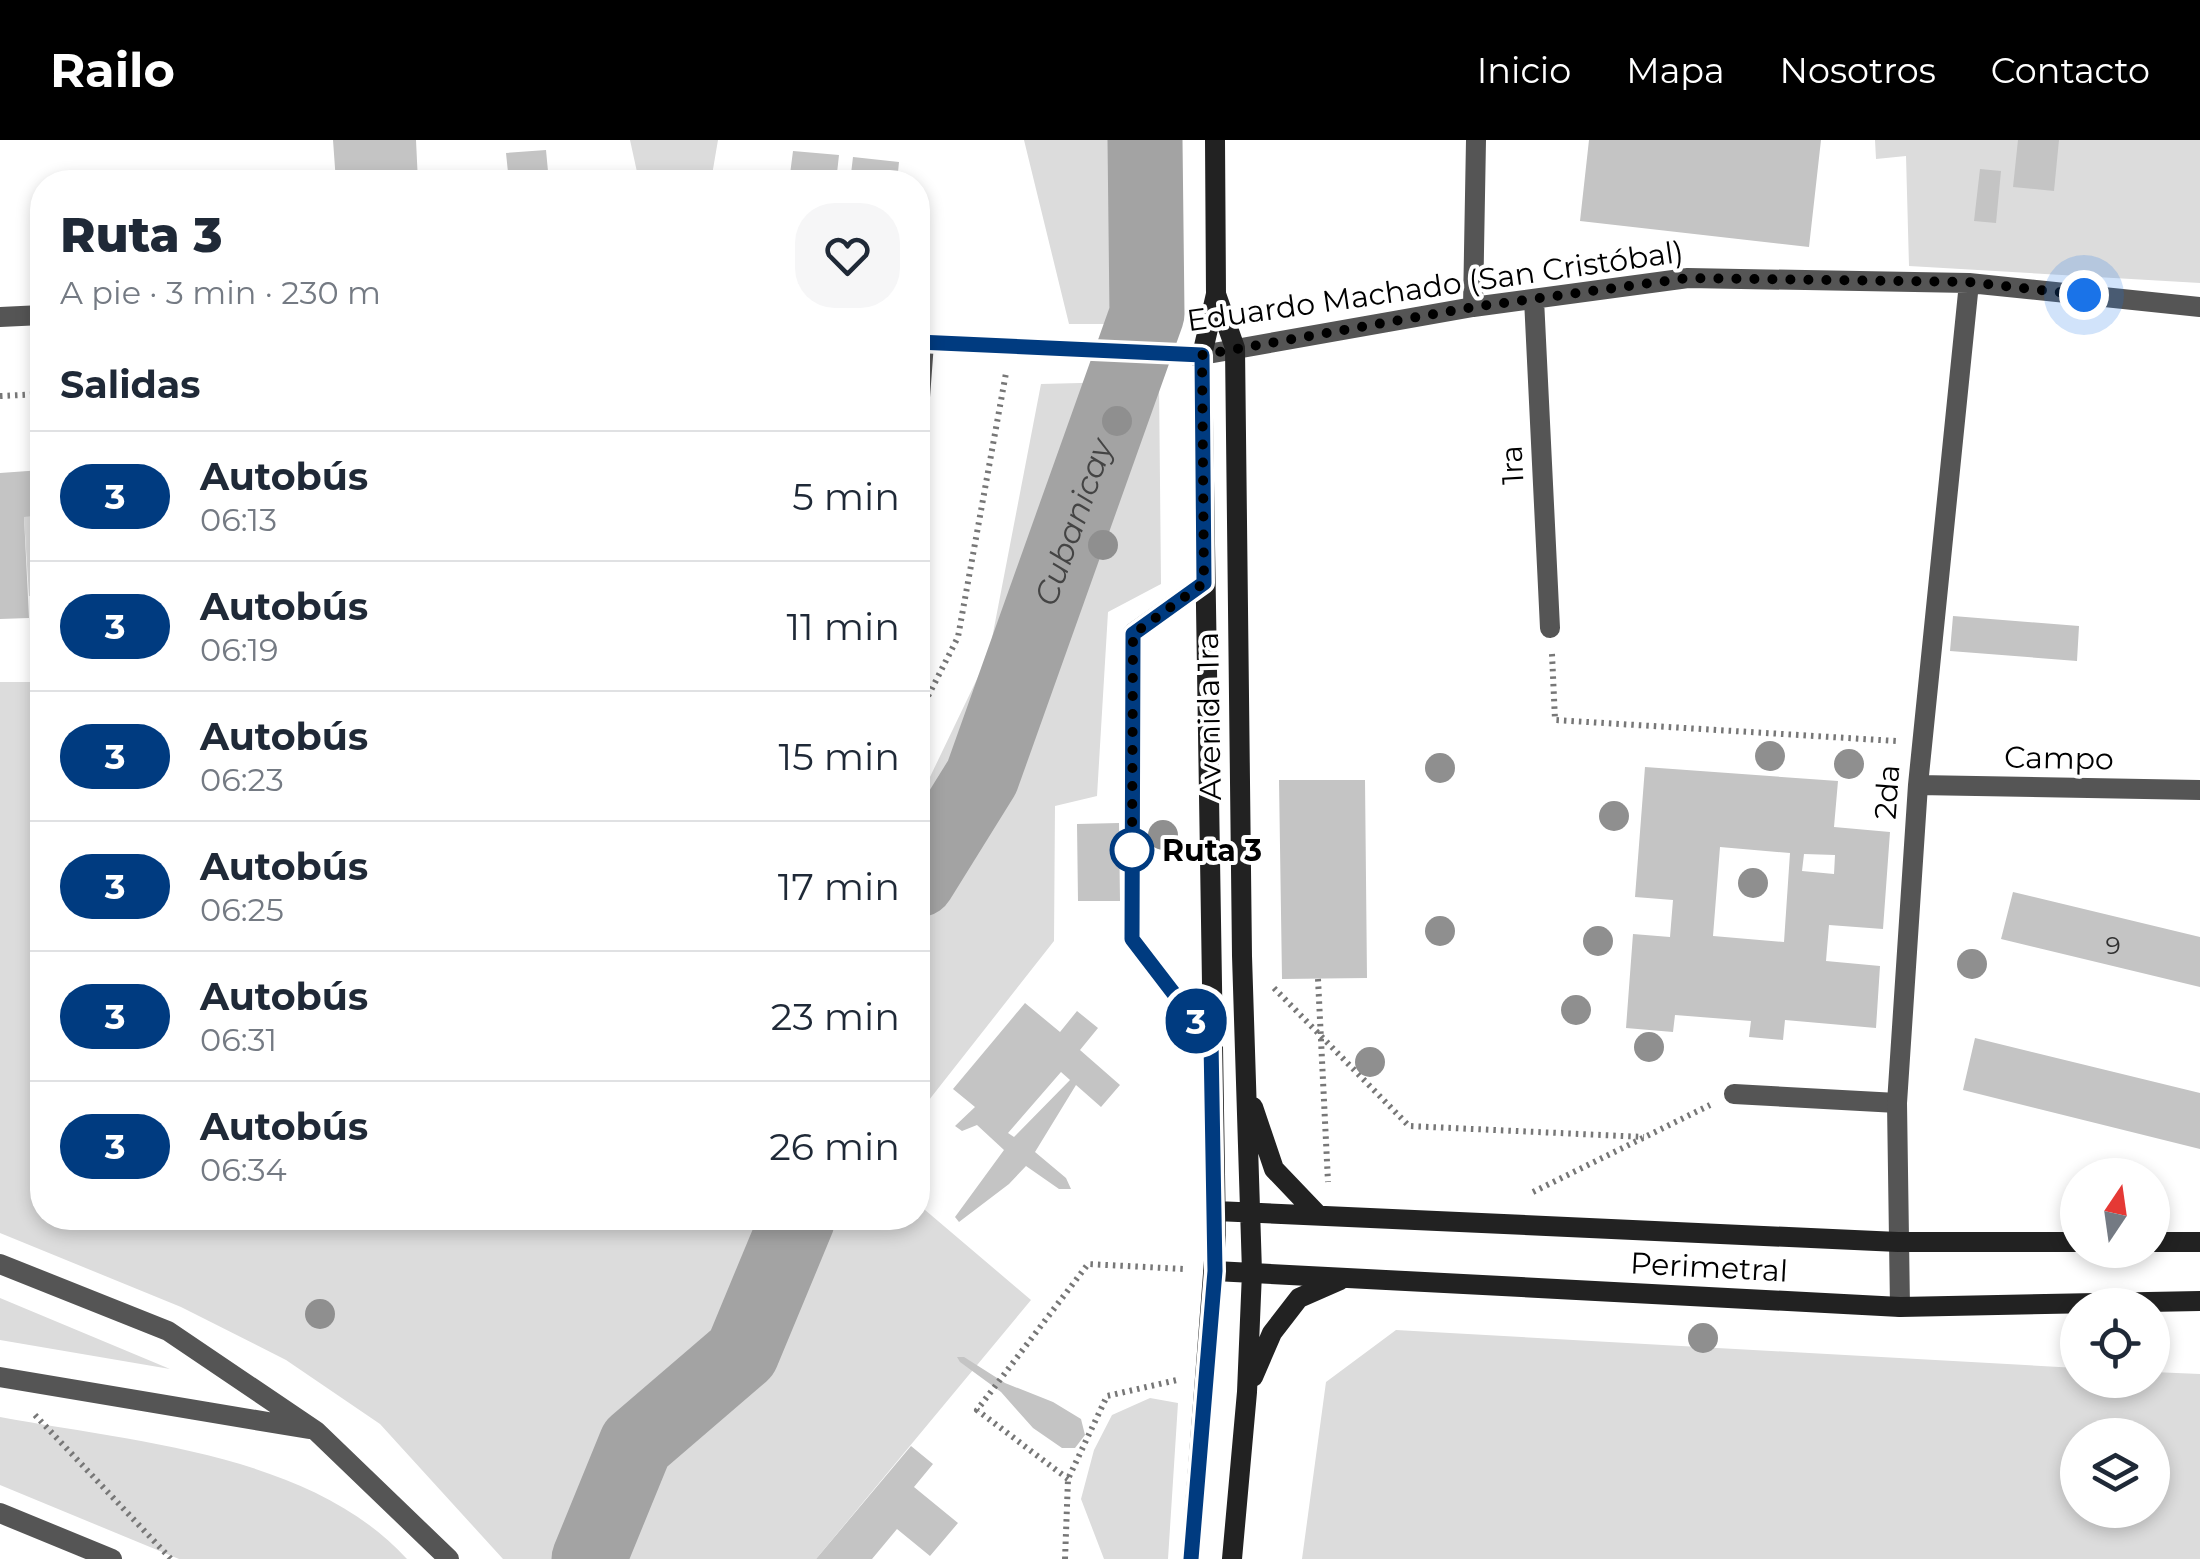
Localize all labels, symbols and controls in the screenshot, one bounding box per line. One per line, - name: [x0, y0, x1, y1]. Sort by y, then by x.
- text: Railo: [50, 41, 175, 99]
- text: Inicio: [1477, 49, 1571, 92]
- text: Mapa: [1626, 49, 1725, 92]
- text: Nosotros: [1780, 49, 1936, 92]
- text: Contacto: [1991, 49, 2150, 92]
- button: heart: [795, 203, 900, 308]
- text: Ruta 3: [60, 206, 222, 264]
- street label: Eduardo Machado (San Cristóbal): [1184, 233, 1686, 339]
- your location: [2059, 270, 2109, 320]
- text: A pie · 3 min · 230 m: [60, 273, 381, 312]
- text: Salidas: [60, 361, 201, 408]
- water label: Cubanicay: [1025, 431, 1121, 611]
- street label: 1ra: [1492, 444, 1532, 486]
- text: Autobús: [200, 453, 368, 500]
- text: 5 min: [792, 473, 900, 520]
- text: 3: [105, 475, 125, 518]
- text: 06:13: [200, 500, 277, 539]
- text: Autobús: [200, 583, 368, 630]
- text: 11 min: [786, 603, 900, 650]
- text: 3: [105, 605, 125, 648]
- text: 06:19: [200, 630, 279, 669]
- street label: Avenida 1ra: [1189, 632, 1229, 800]
- text: Autobús: [200, 713, 368, 760]
- text: 15 min: [779, 733, 900, 780]
- text: 3: [105, 735, 125, 778]
- street label: Campo: [2004, 739, 2114, 777]
- text: 06:23: [200, 760, 284, 799]
- street label: 2da: [1867, 763, 1907, 821]
- marker: Ruta 3: [1111, 829, 1153, 871]
- place label: Ruta 3: [1162, 832, 1262, 869]
- text: Autobús: [200, 843, 368, 890]
- text: 17 min: [778, 863, 900, 910]
- text: 3: [105, 865, 125, 908]
- text: 06:25: [200, 890, 284, 929]
- house number: 9: [2105, 930, 2121, 960]
- text: Autobús: [200, 973, 368, 1020]
- line badge: 3: [1164, 988, 1228, 1054]
- text: 23 min: [771, 993, 900, 1040]
- text: 3: [105, 995, 125, 1038]
- text: 3: [1186, 1000, 1206, 1043]
- text: 06:31: [200, 1020, 277, 1059]
- text: Autobús: [200, 1103, 368, 1150]
- text: 26 min: [769, 1123, 900, 1170]
- text: 3: [105, 1125, 125, 1168]
- text: 06:34: [200, 1150, 287, 1189]
- north arrow: [2060, 1158, 2170, 1268]
- map controls: [2060, 1158, 2170, 1528]
- street label: Perimetral: [1629, 1244, 1789, 1290]
- button: locate: [2060, 1288, 2170, 1398]
- button: layers: [2060, 1418, 2170, 1528]

